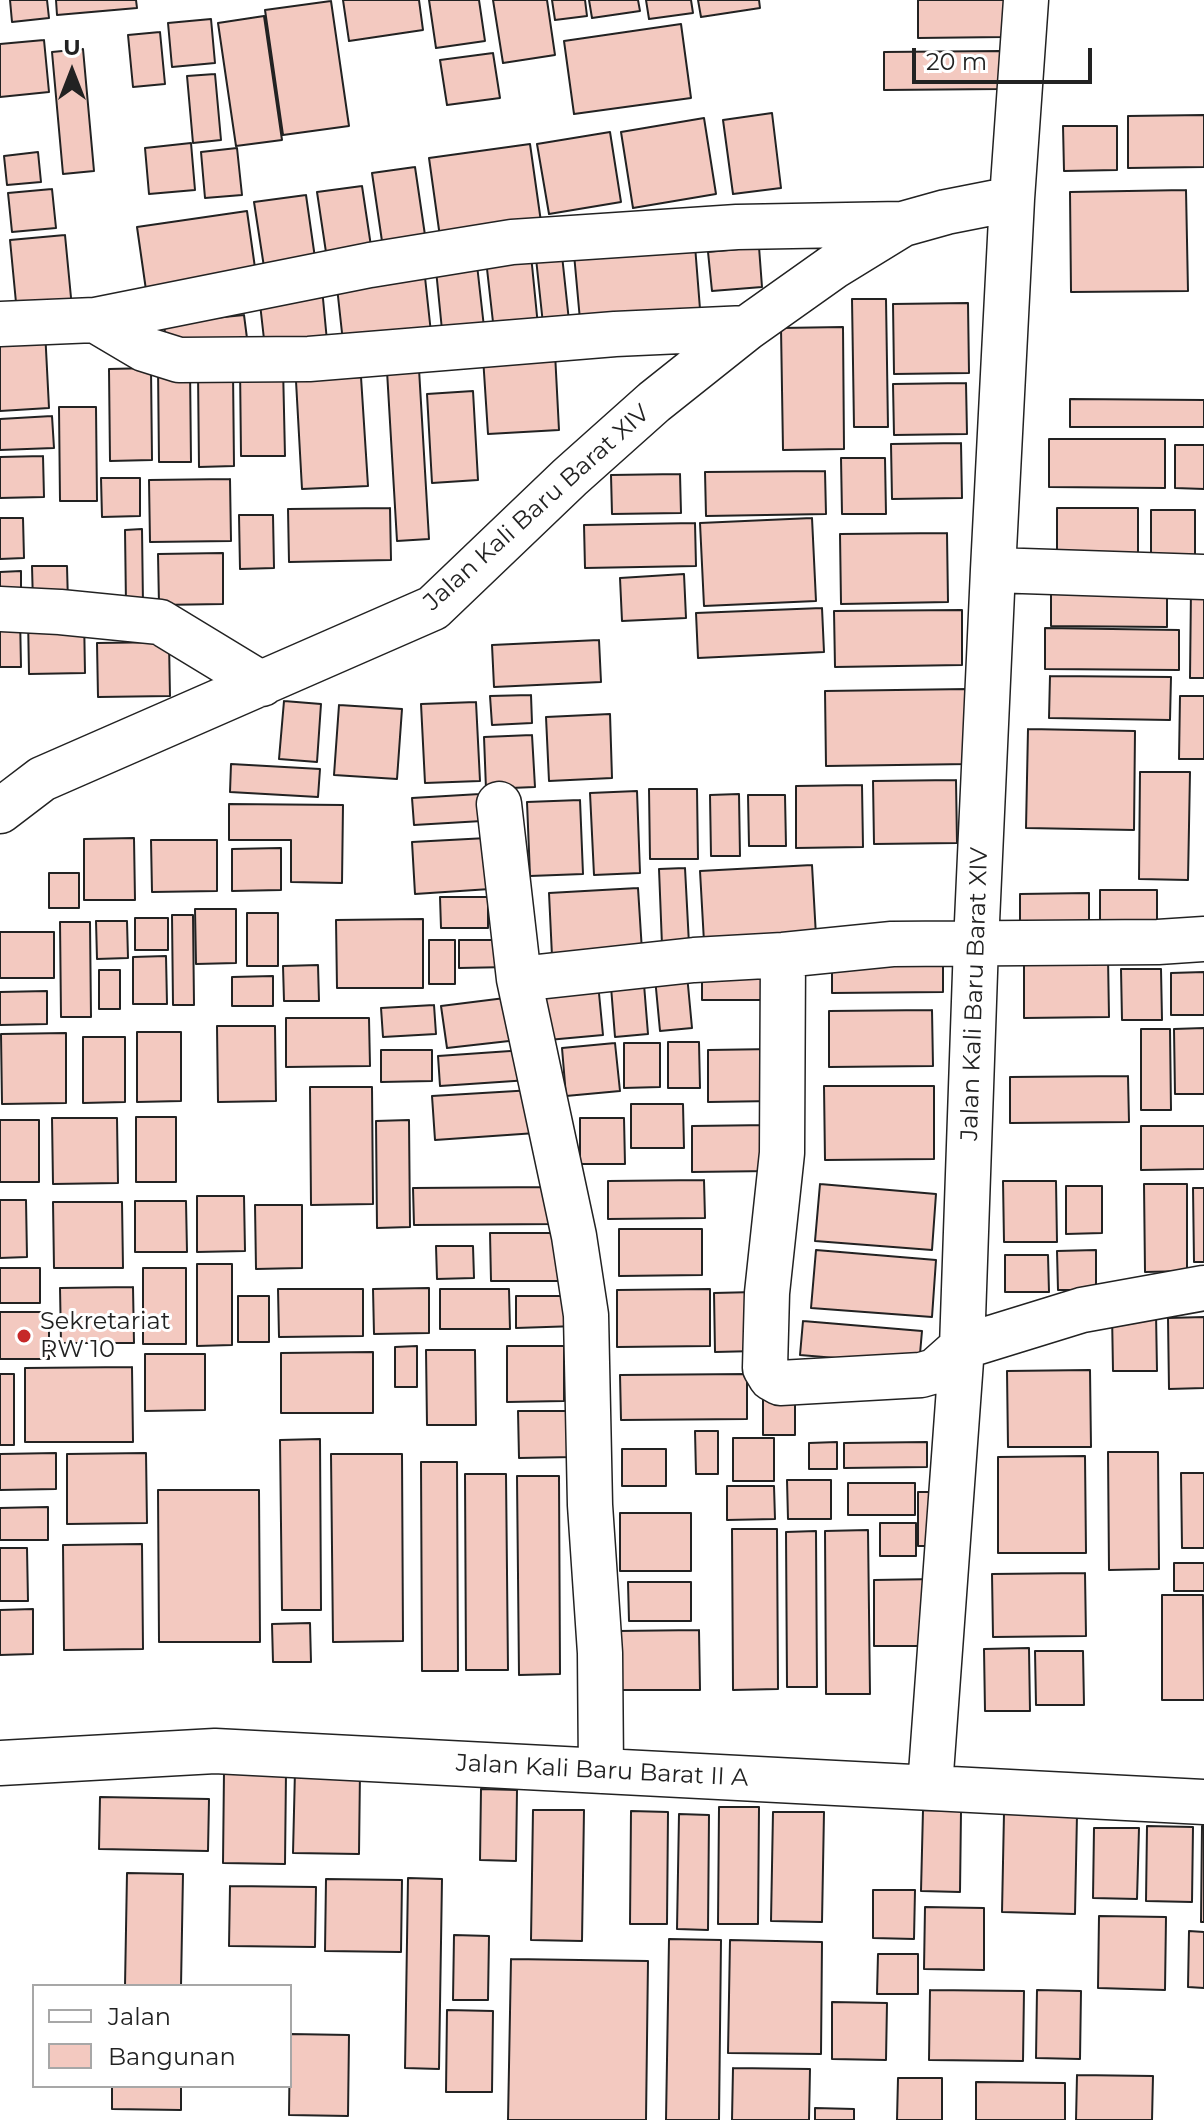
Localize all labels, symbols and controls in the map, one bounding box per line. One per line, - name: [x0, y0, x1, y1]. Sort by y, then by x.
- north arrow: [32, 32, 112, 112]
- scale bar: [916, 32, 1096, 82]
- text: U: [63, 34, 81, 61]
- text: 20 m: [926, 47, 987, 76]
- street label: Jalan Kali Baru Barat XIV: [418, 399, 656, 617]
- street label: Jalan Kali Baru Barat XIV: [955, 847, 995, 1141]
- place label: Sekretariat RW 10: [40, 1308, 170, 1364]
- marker: Sekretariat RW 10: [15, 1327, 33, 1345]
- street label: Jalan Kali Baru Barat II A: [455, 1749, 749, 1793]
- legend: [32, 1984, 292, 2088]
- text: Jalan: [108, 2002, 171, 2031]
- text: Bangunan: [108, 2042, 236, 2071]

